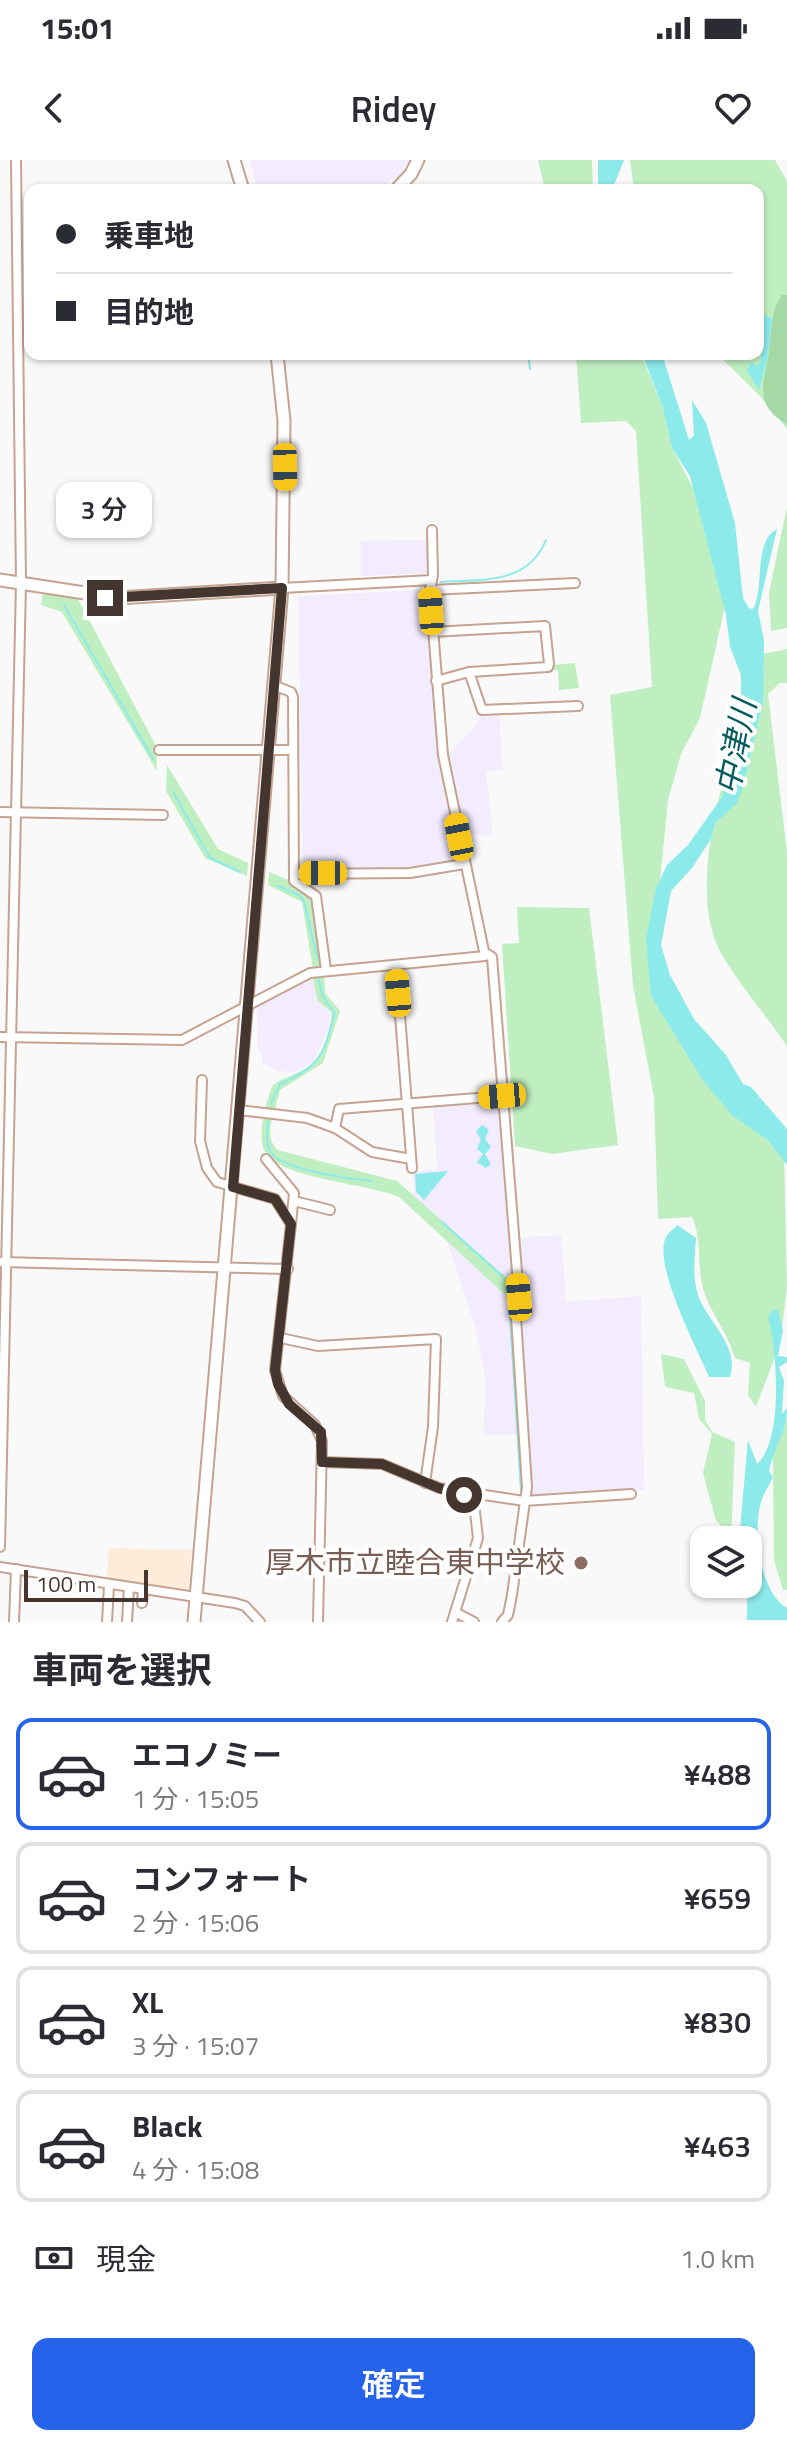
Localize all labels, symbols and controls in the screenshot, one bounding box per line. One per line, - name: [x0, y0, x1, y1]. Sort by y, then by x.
- text: 15:01: [40, 5, 115, 51]
- text: Ridey: [350, 81, 437, 136]
- icon: back: [32, 86, 76, 130]
- icon: heart: [711, 86, 755, 130]
- text: 乗車地: [104, 212, 194, 258]
- text: 目的地: [104, 289, 194, 335]
- car: [273, 443, 297, 491]
- callout: 3 分: [57, 482, 153, 538]
- text: 3 分: [81, 490, 127, 529]
- route end: [87, 580, 123, 616]
- car: [417, 586, 445, 636]
- water label: 中津川: [702, 692, 768, 799]
- car: [443, 811, 475, 863]
- car: [299, 861, 347, 885]
- car: [384, 968, 412, 1018]
- car: [477, 1082, 527, 1110]
- car: [505, 1272, 533, 1322]
- route start: [446, 1477, 482, 1513]
- map controls: [690, 1526, 762, 1598]
- button: layers: [690, 1526, 762, 1598]
- place label: 厚木市立睦合東中学校: [265, 1539, 565, 1585]
- marker: 厚木市立睦合東中学校: [572, 1554, 590, 1572]
- scale bar: [24, 1566, 148, 1602]
- text: 100 m: [36, 1567, 96, 1601]
- text: 車両を選択: [32, 1642, 212, 1697]
- text: エコノミー: [132, 1732, 282, 1778]
- icon: car: [36, 1738, 108, 1810]
- text: ¥488: [684, 1751, 751, 1797]
- text: 1 分 · 15:05: [132, 1779, 259, 1818]
- text: コンフォート: [132, 1856, 311, 1902]
- icon: car: [36, 1862, 108, 1934]
- text: ¥659: [684, 1875, 751, 1921]
- text: 2 分 · 15:06: [132, 1903, 259, 1942]
- text: XL: [132, 1979, 163, 2025]
- icon: car: [36, 1986, 108, 2058]
- text: ¥830: [684, 1999, 751, 2045]
- text: 3 分 · 15:07: [132, 2026, 259, 2065]
- text: Black: [132, 2103, 203, 2149]
- icon: car: [36, 2110, 108, 2182]
- text: ¥463: [684, 2123, 751, 2169]
- text: 4 分 · 15:08: [132, 2150, 259, 2189]
- icon: cash: [32, 2236, 76, 2280]
- text: 現金: [96, 2236, 156, 2282]
- text: 1.0 km: [680, 2239, 755, 2278]
- button: 確定: [32, 2338, 755, 2430]

